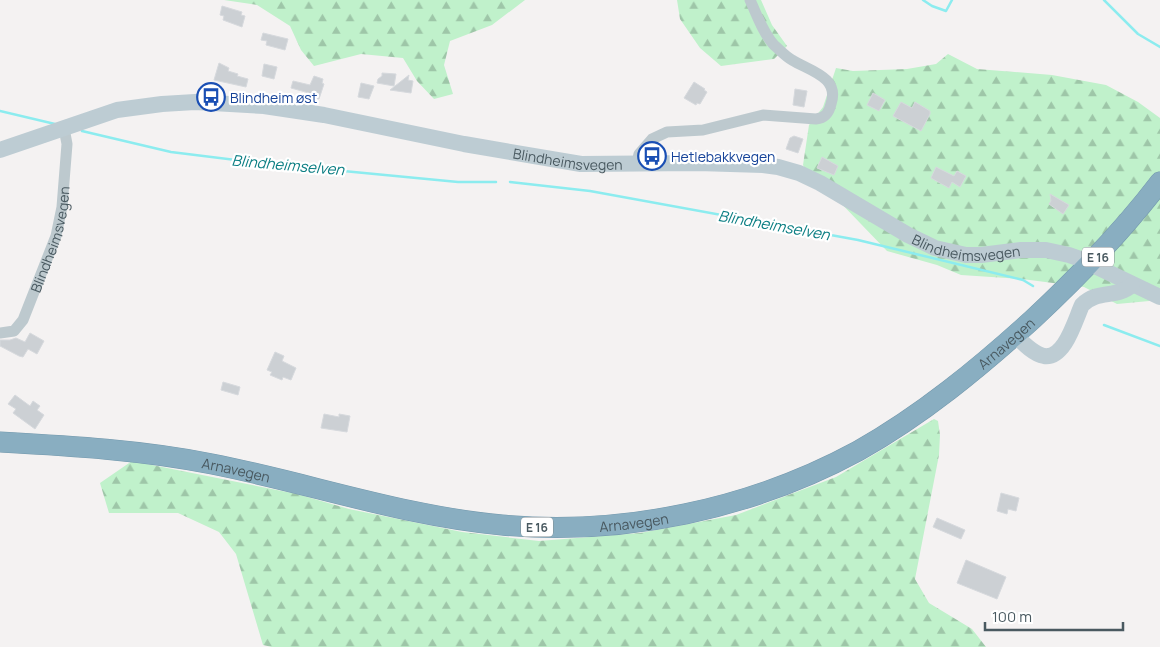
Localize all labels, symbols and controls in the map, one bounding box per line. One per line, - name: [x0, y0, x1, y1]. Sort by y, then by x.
- bus stop icon: Blindheim øst: [196, 82, 226, 112]
- place label: Blindheim øst: [230, 88, 318, 107]
- bus stop icon: Hetlebakkvegen: [637, 141, 667, 171]
- street label: Blindheimsvegen: [512, 143, 623, 174]
- place label: Hetlebakkvegen: [671, 147, 775, 166]
- water label: Blindheimselven: [231, 150, 346, 180]
- street label: Blindheimsvegen: [25, 185, 73, 295]
- water label: Blindheimselven: [717, 205, 832, 245]
- street label: Blindheimsvegen: [909, 229, 1021, 265]
- road number: E 16: [1082, 248, 1114, 266]
- street label: Arnavegen: [973, 313, 1038, 373]
- street label: Arnavegen: [200, 453, 272, 486]
- street label: Arnavegen: [599, 508, 670, 535]
- road number: E 16: [521, 518, 553, 536]
- scale bar: [985, 600, 1122, 632]
- text: 100 m: [992, 606, 1032, 627]

